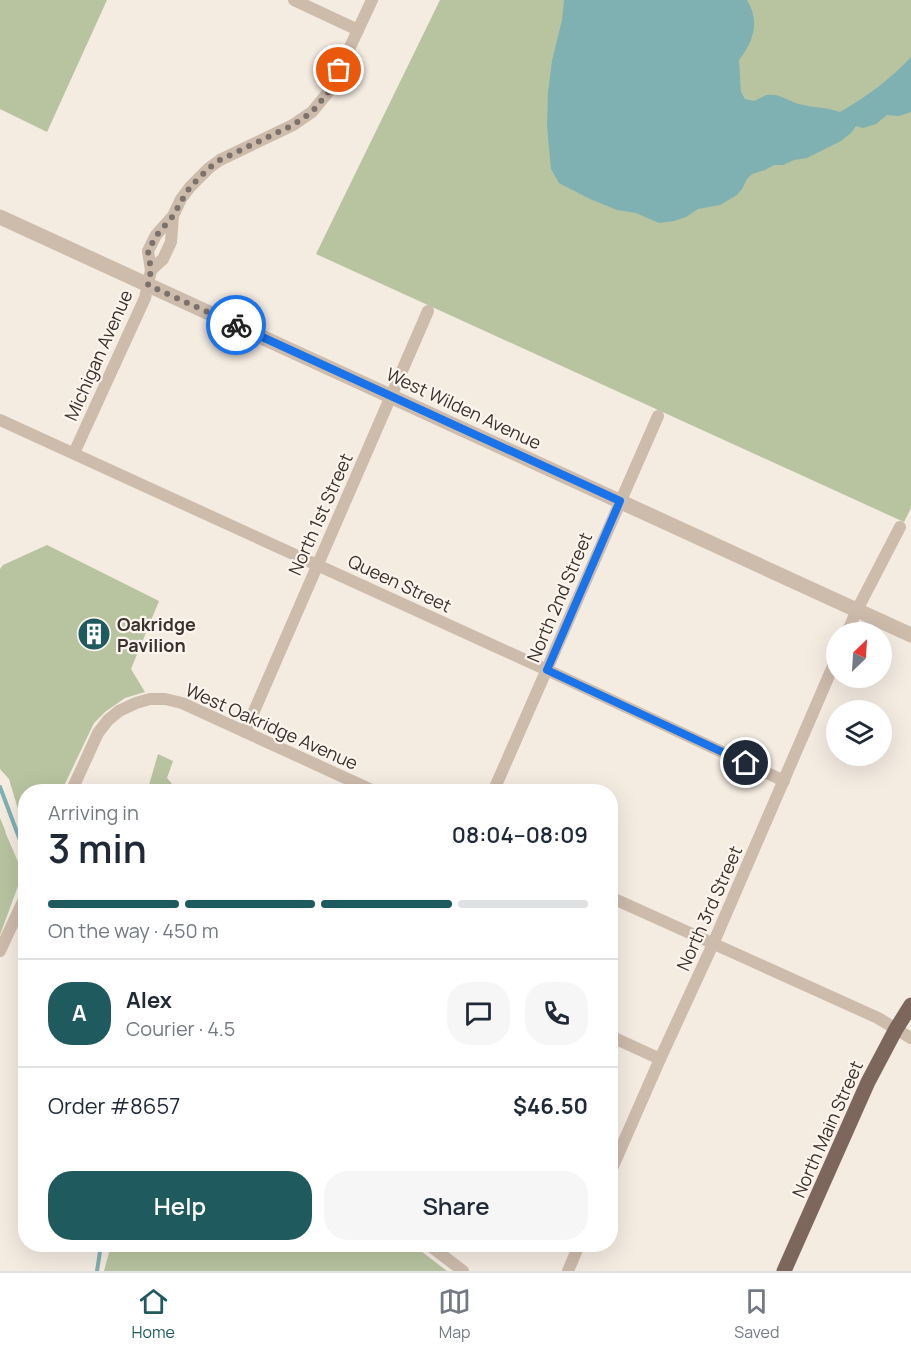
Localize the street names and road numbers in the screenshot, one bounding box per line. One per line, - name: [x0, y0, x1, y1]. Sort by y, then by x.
- street label: Michigan Avenue: [58, 286, 138, 424]
- street label: West Wilden Avenue: [383, 362, 545, 454]
- street label: North 1st Street: [282, 449, 358, 579]
- street label: North 2nd Street: [521, 528, 597, 666]
- street label: Queen Street: [344, 549, 456, 617]
- street label: West Oakridge Avenue: [182, 677, 362, 775]
- street label: North 3rd Street: [671, 842, 747, 974]
- street label: North Main Street: [786, 1057, 868, 1201]

